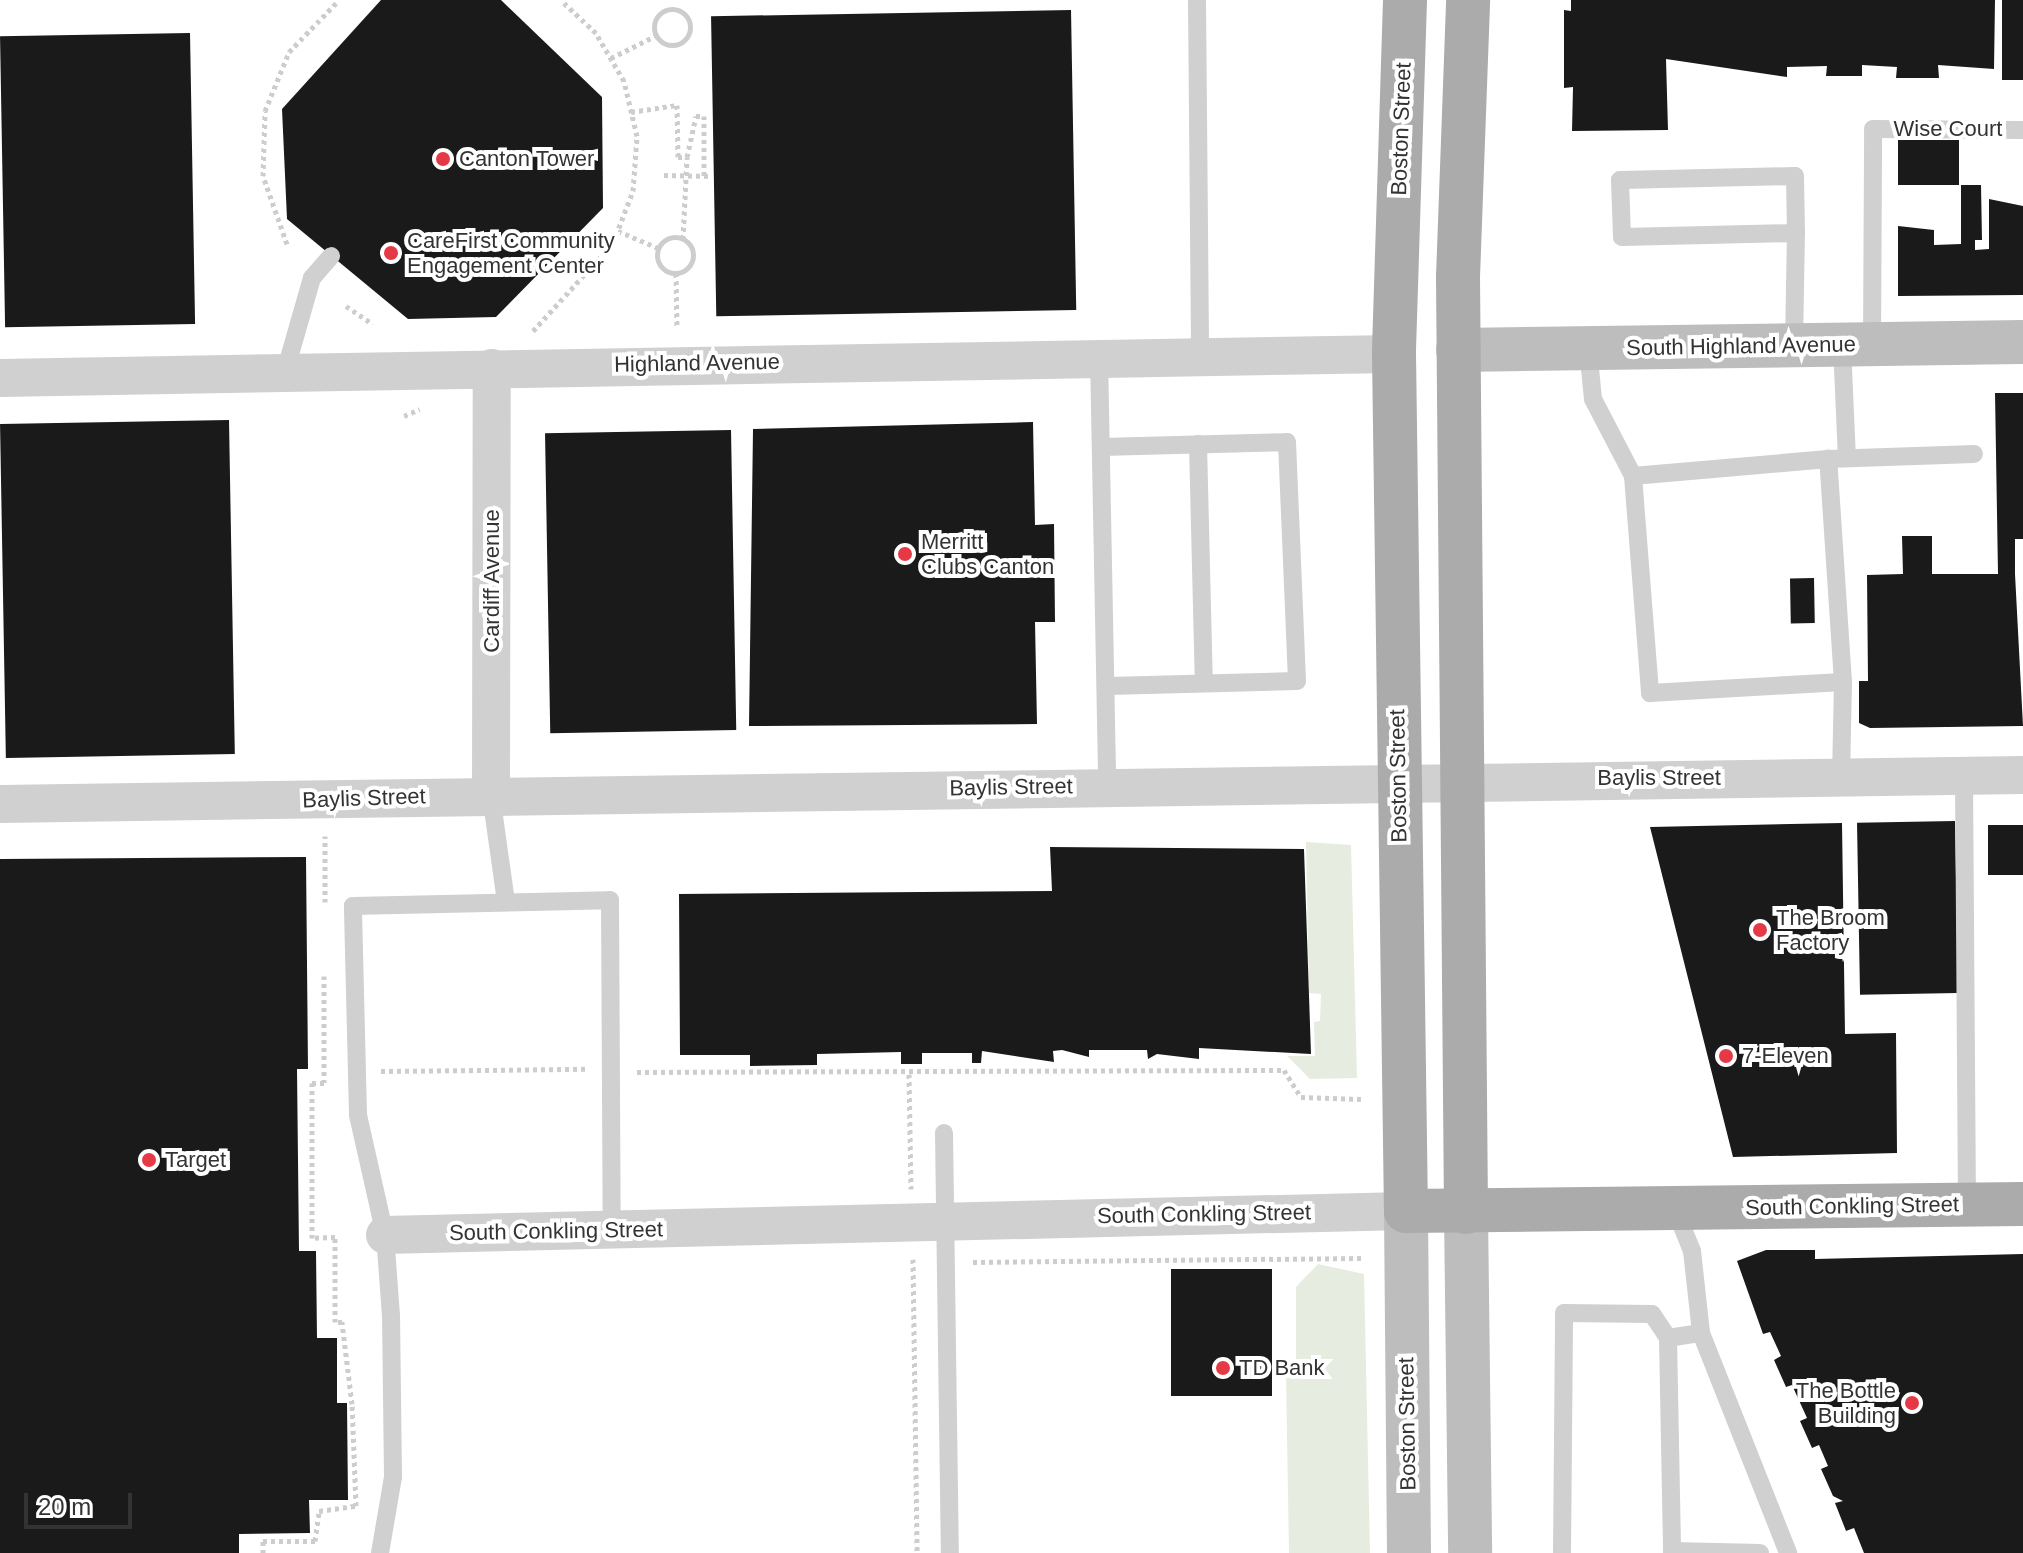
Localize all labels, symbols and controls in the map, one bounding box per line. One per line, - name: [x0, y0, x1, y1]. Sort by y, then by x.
- street label: Boston Street: [1385, 62, 1417, 196]
- street label: Wise Court: [1894, 116, 2002, 142]
- place label: Canton Tower: [459, 146, 595, 172]
- marker: Canton Tower: [434, 150, 452, 168]
- place label: CareFirst Community Engagement Center: [407, 227, 615, 278]
- marker: CareFirst Community Engagement Center: [382, 244, 400, 262]
- street label: South Highland Avenue: [1625, 331, 1857, 361]
- street label: Highland Avenue: [613, 348, 781, 378]
- street label: Cardiff Avenue: [479, 509, 505, 653]
- place label: Merritt Clubs Canton: [921, 528, 1054, 580]
- marker: Merritt Clubs Canton: [896, 545, 914, 563]
- street label: Boston Street: [1384, 709, 1412, 843]
- street label: Baylis Street: [1597, 765, 1721, 791]
- street label: Baylis Street: [949, 773, 1073, 801]
- street label: Baylis Street: [302, 783, 426, 813]
- place label: The Broom Factory: [1776, 904, 1885, 956]
- marker: The Broom Factory: [1751, 921, 1769, 939]
- place label: 7-Eleven: [1742, 1043, 1829, 1069]
- marker: 7-Eleven: [1717, 1047, 1735, 1065]
- place label: Target: [165, 1147, 226, 1173]
- marker: Target: [140, 1151, 158, 1169]
- street label: South Conkling Street: [1745, 1191, 1959, 1221]
- street label: South Conkling Street: [1097, 1199, 1311, 1229]
- street label: South Conkling Street: [449, 1216, 663, 1246]
- place label: TD Bank: [1239, 1355, 1325, 1381]
- street label: Boston Street: [1393, 1357, 1421, 1491]
- marker: TD Bank: [1214, 1359, 1232, 1377]
- place label: The Bottle Building: [1796, 1377, 1896, 1428]
- marker: The Bottle Building: [1903, 1394, 1921, 1412]
- scale bar: [28, 1477, 136, 1527]
- text: 20 m: [38, 1493, 91, 1520]

